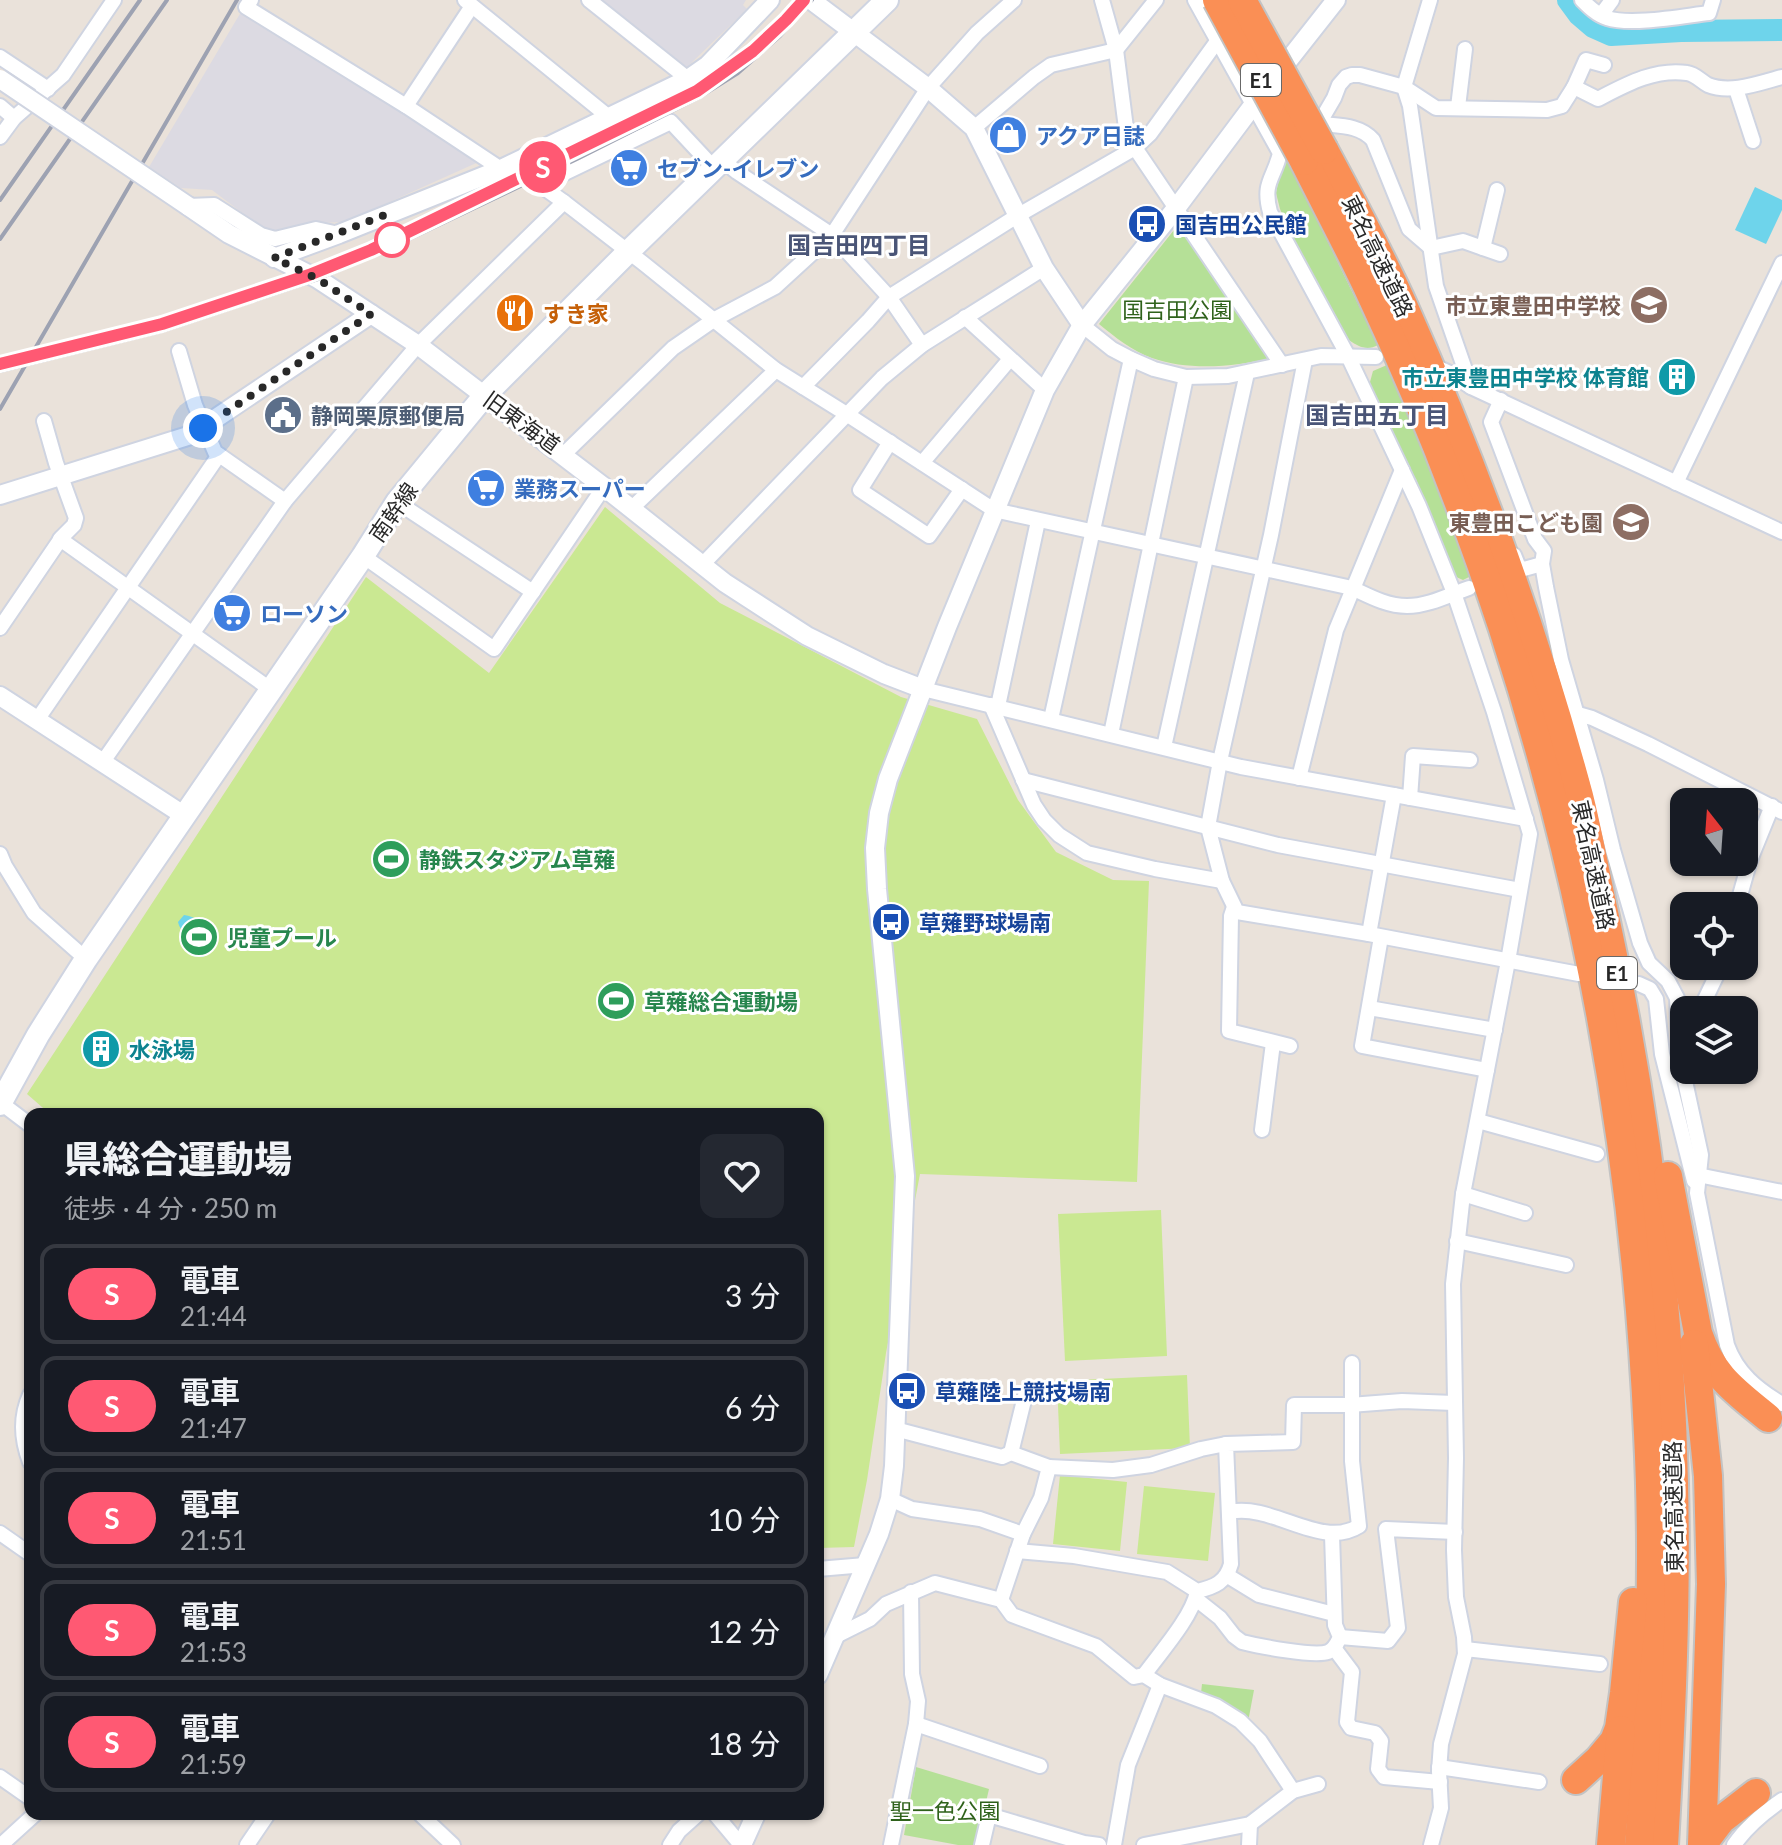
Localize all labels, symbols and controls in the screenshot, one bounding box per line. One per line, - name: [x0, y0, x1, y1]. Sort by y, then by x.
- road number: E1: [1241, 64, 1281, 96]
- shop icon: アクア日誌: [987, 114, 1029, 156]
- place label: アクア日誌: [1036, 122, 1145, 149]
- line badge: S: [517, 141, 569, 193]
- supermarket icon: セブン-イレブン: [608, 147, 650, 189]
- text: S: [535, 150, 551, 184]
- place label: セブン-イレブン: [657, 155, 819, 182]
- street label: 東名高速道路: [1337, 191, 1419, 321]
- bus stop icon: 国吉田公民館: [1126, 203, 1168, 245]
- place label: 国吉田公民館: [1175, 211, 1307, 238]
- unlabelled marker: [375, 223, 409, 257]
- district label: 国吉田四丁目: [787, 230, 931, 259]
- school or university icon: 市立東豊田中学校: [1628, 284, 1670, 326]
- restaurant icon: すき家: [494, 292, 536, 334]
- place label: 市立東豊田中学校: [1445, 292, 1621, 319]
- park label: 国吉田公園: [1122, 296, 1232, 323]
- place label: すき家: [543, 300, 609, 327]
- building icon: 市立東豊田中学校 体育館: [1656, 356, 1698, 398]
- place label: 市立東豊田中学校 体育館: [1402, 364, 1649, 391]
- street label: 旧東海道: [478, 385, 566, 459]
- public building icon: 静岡栗原郵便局: [262, 394, 304, 436]
- district label: 国吉田五丁目: [1305, 400, 1449, 429]
- place label: 静岡栗原郵便局: [311, 402, 465, 429]
- your location: [183, 408, 223, 448]
- supermarket icon: 業務スーパー: [465, 467, 507, 509]
- place label: 業務スーパー: [514, 475, 646, 502]
- street label: 南幹線: [363, 477, 423, 547]
- school or university icon: 東豊田こども園: [1610, 501, 1652, 543]
- place label: 東豊田こども園: [1449, 509, 1603, 536]
- supermarket icon: ローソン: [211, 592, 253, 634]
- place label: ローソン: [260, 600, 348, 627]
- north arrow: [1670, 788, 1758, 876]
- map controls: [1670, 788, 1758, 1084]
- street label: 東名高速道路: [1567, 798, 1621, 932]
- sports icon: 静鉄スタジアム草薙: [370, 838, 412, 880]
- place label: 静鉄スタジアム草薙: [419, 846, 615, 873]
- button: locate: [1670, 892, 1758, 980]
- bus stop icon: 草薙野球場南: [870, 901, 912, 943]
- place label: 草薙野球場南: [919, 909, 1051, 936]
- sports icon: 児童プール: [178, 916, 220, 958]
- place label: 児童プール: [227, 924, 337, 951]
- road number: E1: [1597, 957, 1637, 989]
- sports icon: 草薙総合運動場: [595, 980, 637, 1022]
- place label: 草薙総合運動場: [644, 988, 798, 1015]
- button: layers: [1670, 996, 1758, 1084]
- building icon: 水泳場: [80, 1028, 122, 1070]
- place label: 水泳場: [129, 1036, 195, 1063]
- button: heart: [700, 1134, 784, 1218]
- text: 県総合運動場: [64, 1135, 292, 1181]
- text: 徒歩 · 4 分 · 250 m: [64, 1192, 277, 1224]
- text: 電車: [180, 1261, 240, 1297]
- text: S: [104, 1277, 120, 1311]
- text: 3 分: [725, 1277, 780, 1313]
- text: 21:44: [180, 1300, 247, 1332]
- bus stop icon: 草薙陸上競技場南: [886, 1370, 928, 1412]
- text: 電車: [180, 1373, 240, 1409]
- place label: 草薙陸上競技場南: [935, 1378, 1111, 1405]
- text: S: [104, 1389, 120, 1423]
- text: 6 分: [725, 1389, 780, 1425]
- text: 21:47: [180, 1412, 247, 1444]
- street label: 東名高速道路: [1658, 1441, 1688, 1573]
- text: 電車: [180, 1485, 240, 1521]
- text: S: [104, 1501, 120, 1535]
- text: 10 分: [708, 1501, 780, 1537]
- text: 21:51: [180, 1524, 247, 1556]
- text: 電車: [180, 1597, 240, 1633]
- text: S: [104, 1613, 120, 1647]
- text: 12 分: [708, 1613, 780, 1649]
- text: 21:53: [180, 1636, 247, 1668]
- text: 電車: [180, 1709, 240, 1745]
- text: S: [104, 1725, 120, 1759]
- text: 18 分: [708, 1725, 780, 1761]
- text: 21:59: [180, 1748, 247, 1780]
- park label: 聖一色公園: [890, 1797, 1000, 1824]

